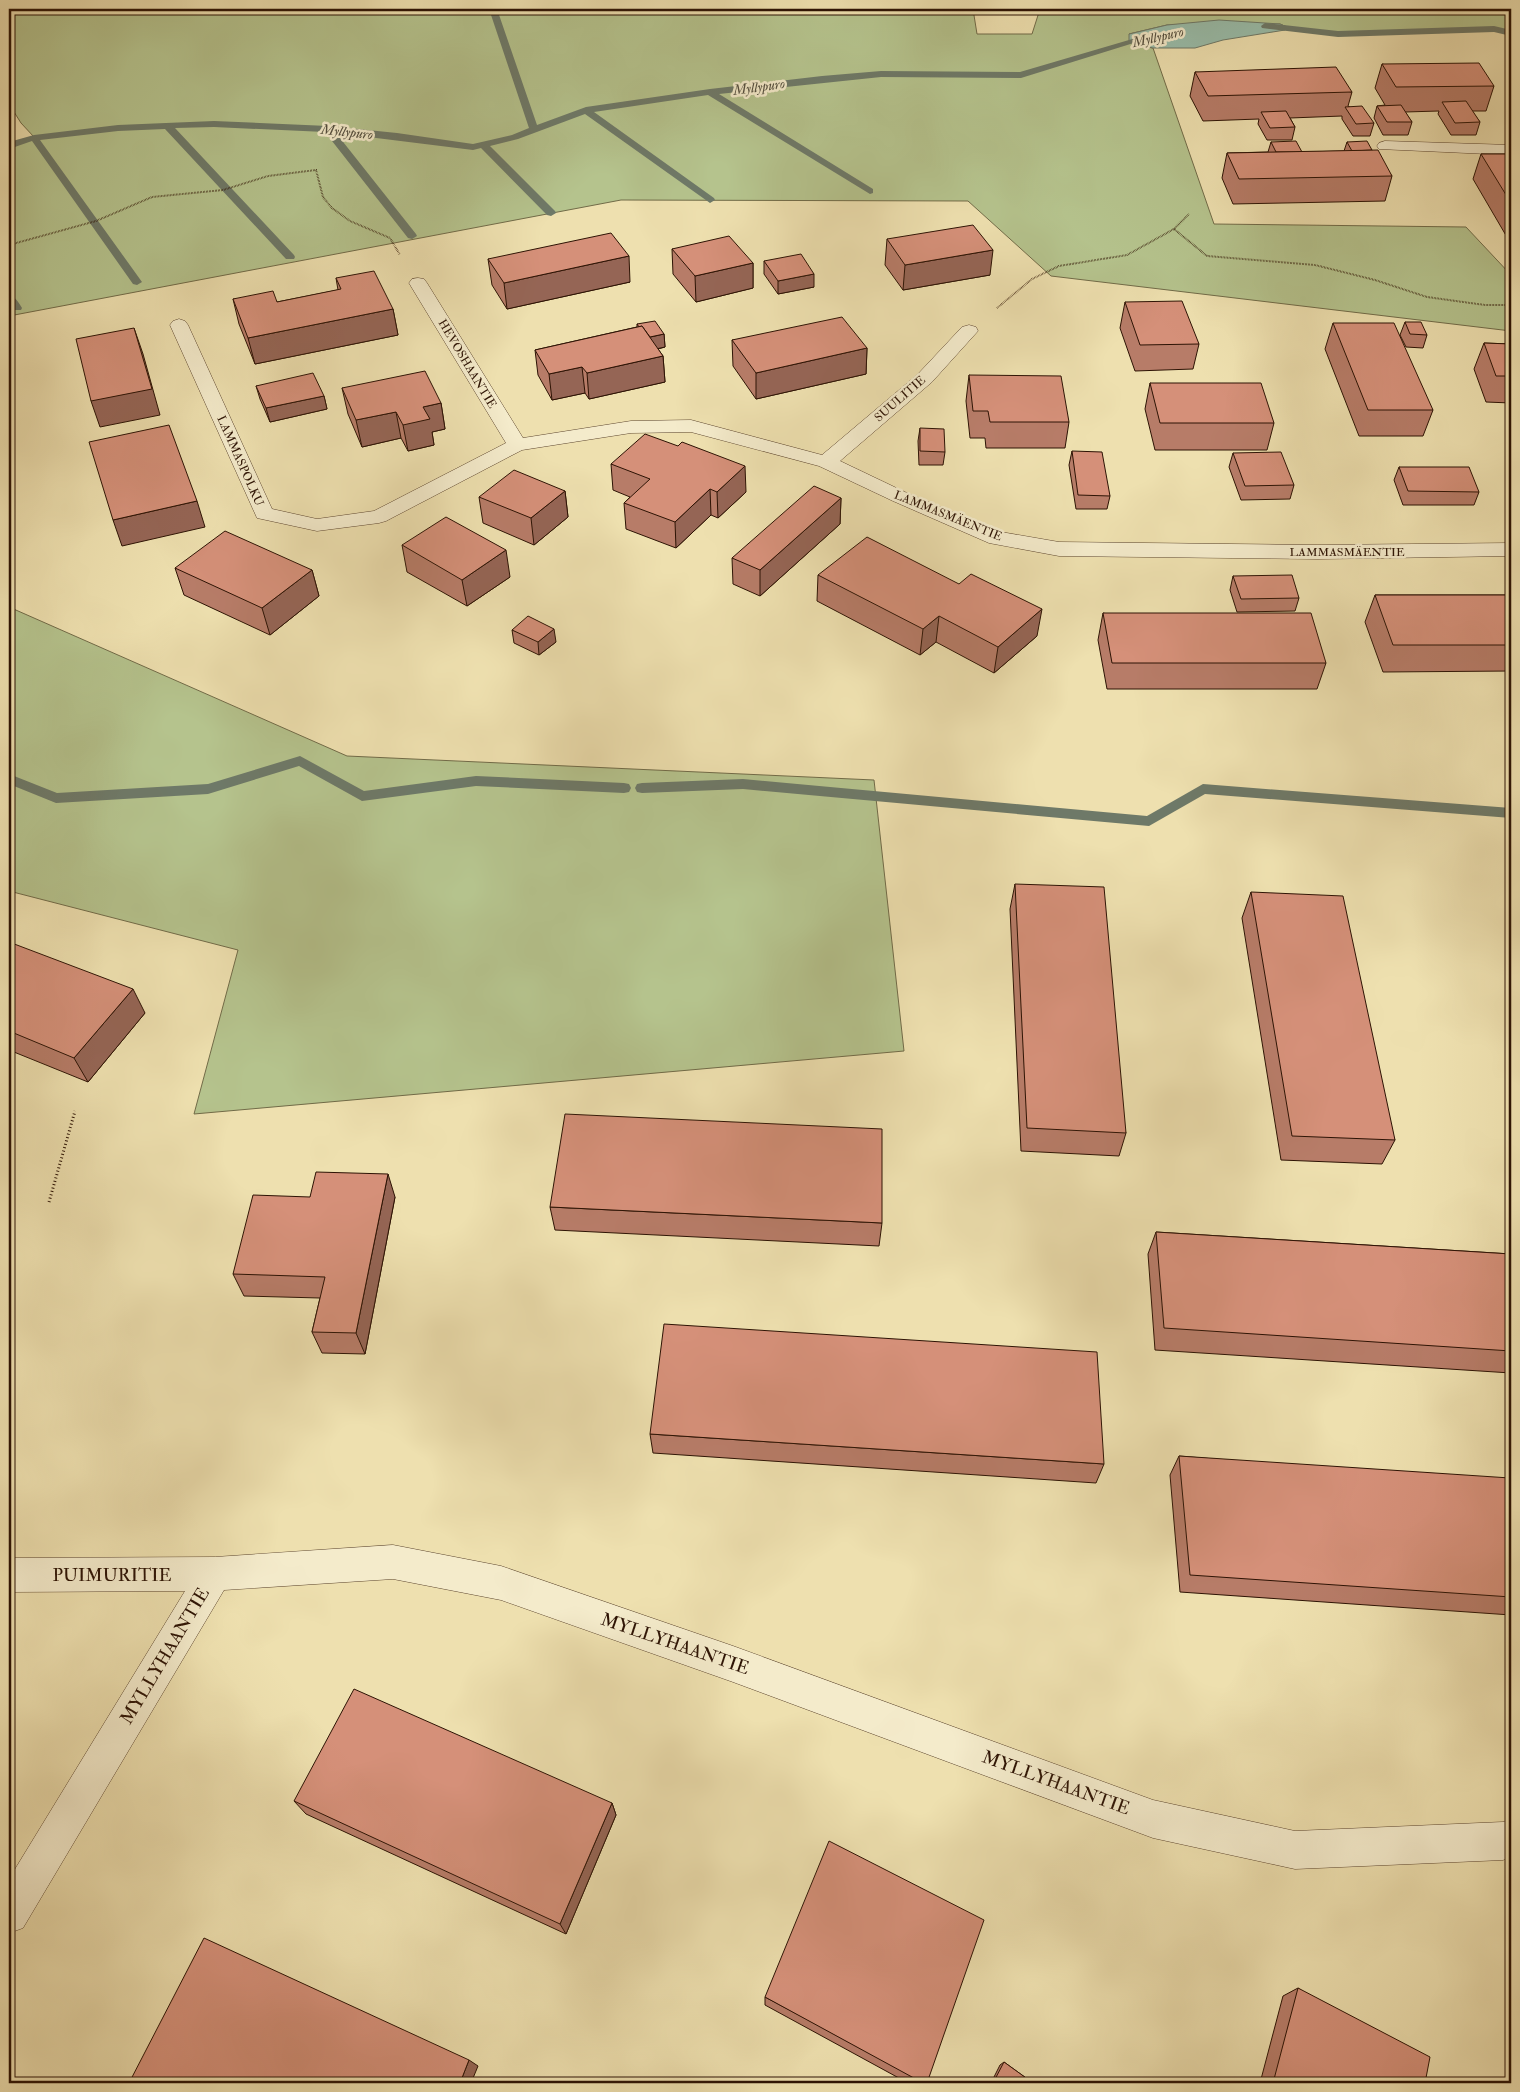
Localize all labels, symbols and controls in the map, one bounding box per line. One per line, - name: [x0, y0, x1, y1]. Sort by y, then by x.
- water label: Myllypuro: [1130, 23, 1185, 51]
- water label: Myllypuro: [731, 75, 786, 99]
- water label: Myllypuro: [319, 121, 374, 143]
- street label: HEVOSHAANTIE: [434, 317, 500, 412]
- street label: SUULITIE: [871, 373, 929, 425]
- street label: LAMMASPOLKU: [213, 413, 267, 509]
- street label: LAMMASMÄENTIE: [892, 487, 1005, 545]
- street label: LAMMASMÄENTIE: [1289, 545, 1405, 560]
- street label: PUIMURITIE: [52, 1564, 172, 1587]
- street label: MYLLYHAANTIE: [115, 1583, 215, 1729]
- street label: MYLLYHAANTIE: [598, 1608, 752, 1680]
- street label: MYLLYHAANTIE: [979, 1746, 1133, 1820]

